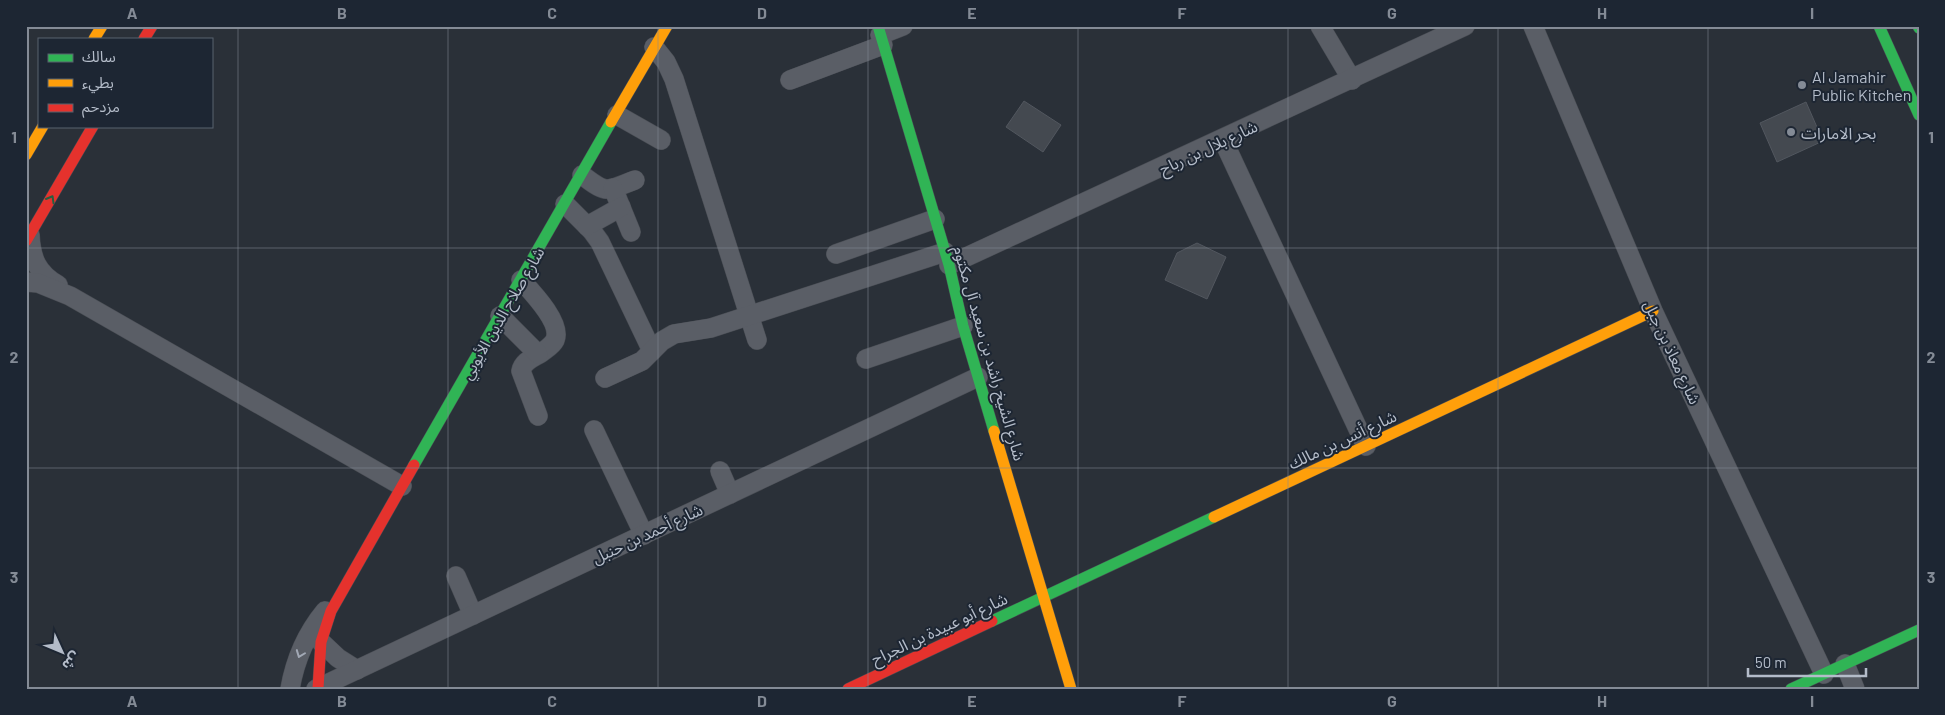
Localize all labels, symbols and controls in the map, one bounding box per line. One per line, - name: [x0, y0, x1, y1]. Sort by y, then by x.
- text: A: [127, 3, 138, 22]
- text: B: [337, 3, 347, 22]
- text: C: [547, 3, 557, 22]
- text: D: [757, 3, 767, 22]
- text: E: [967, 3, 977, 22]
- text: F: [1178, 3, 1187, 22]
- text: G: [1387, 3, 1397, 22]
- text: H: [1597, 3, 1607, 22]
- text: I: [1810, 3, 1814, 22]
- legend: [38, 38, 212, 128]
- text: سالك: [82, 47, 116, 65]
- place label: Al Jamahir Public Kitchen: [1812, 67, 1912, 104]
- text: بطيء: [82, 73, 114, 94]
- marker: Al Jamahir Public Kitchen: [1796, 79, 1808, 91]
- text: مزدحم: [82, 97, 120, 118]
- street label: شارع بلال بن رباح: [1156, 116, 1262, 182]
- place label: بحر الامارات: [1801, 123, 1876, 143]
- marker: بحر الامارات: [1785, 126, 1797, 138]
- text: 1: [11, 127, 17, 146]
- text: 1: [1928, 127, 1934, 146]
- one-way arrow: [44, 195, 54, 204]
- street label: شارع الشيخ راشد بن سعيد آل مكتوم: [946, 243, 1030, 464]
- street label: شارع صلاح الدين الأيوبي: [456, 244, 551, 384]
- street label: شارع معاذ بن جبل: [1637, 297, 1705, 409]
- text: 2: [10, 347, 19, 366]
- text: 2: [1927, 347, 1936, 366]
- street label: شارع أنس بن مالك: [1285, 406, 1401, 476]
- street label: شارع أحمد بن حنبل: [589, 499, 707, 571]
- text: 3: [10, 567, 18, 586]
- text: 3: [1927, 567, 1935, 586]
- street label: شارع أبو عبيدة بن الجراح: [868, 588, 1012, 672]
- north arrow: [38, 628, 88, 678]
- scale bar: [1748, 645, 1865, 677]
- text: ش: [59, 649, 84, 674]
- one-way arrow: [296, 649, 306, 658]
- text: 50 m: [1755, 653, 1787, 671]
- text: A: [127, 691, 138, 710]
- text: B: [337, 691, 347, 710]
- text: C: [547, 691, 557, 710]
- text: D: [757, 691, 767, 710]
- text: E: [967, 691, 977, 710]
- text: F: [1178, 691, 1187, 710]
- text: G: [1387, 691, 1397, 710]
- text: H: [1597, 691, 1607, 710]
- text: I: [1810, 691, 1814, 710]

